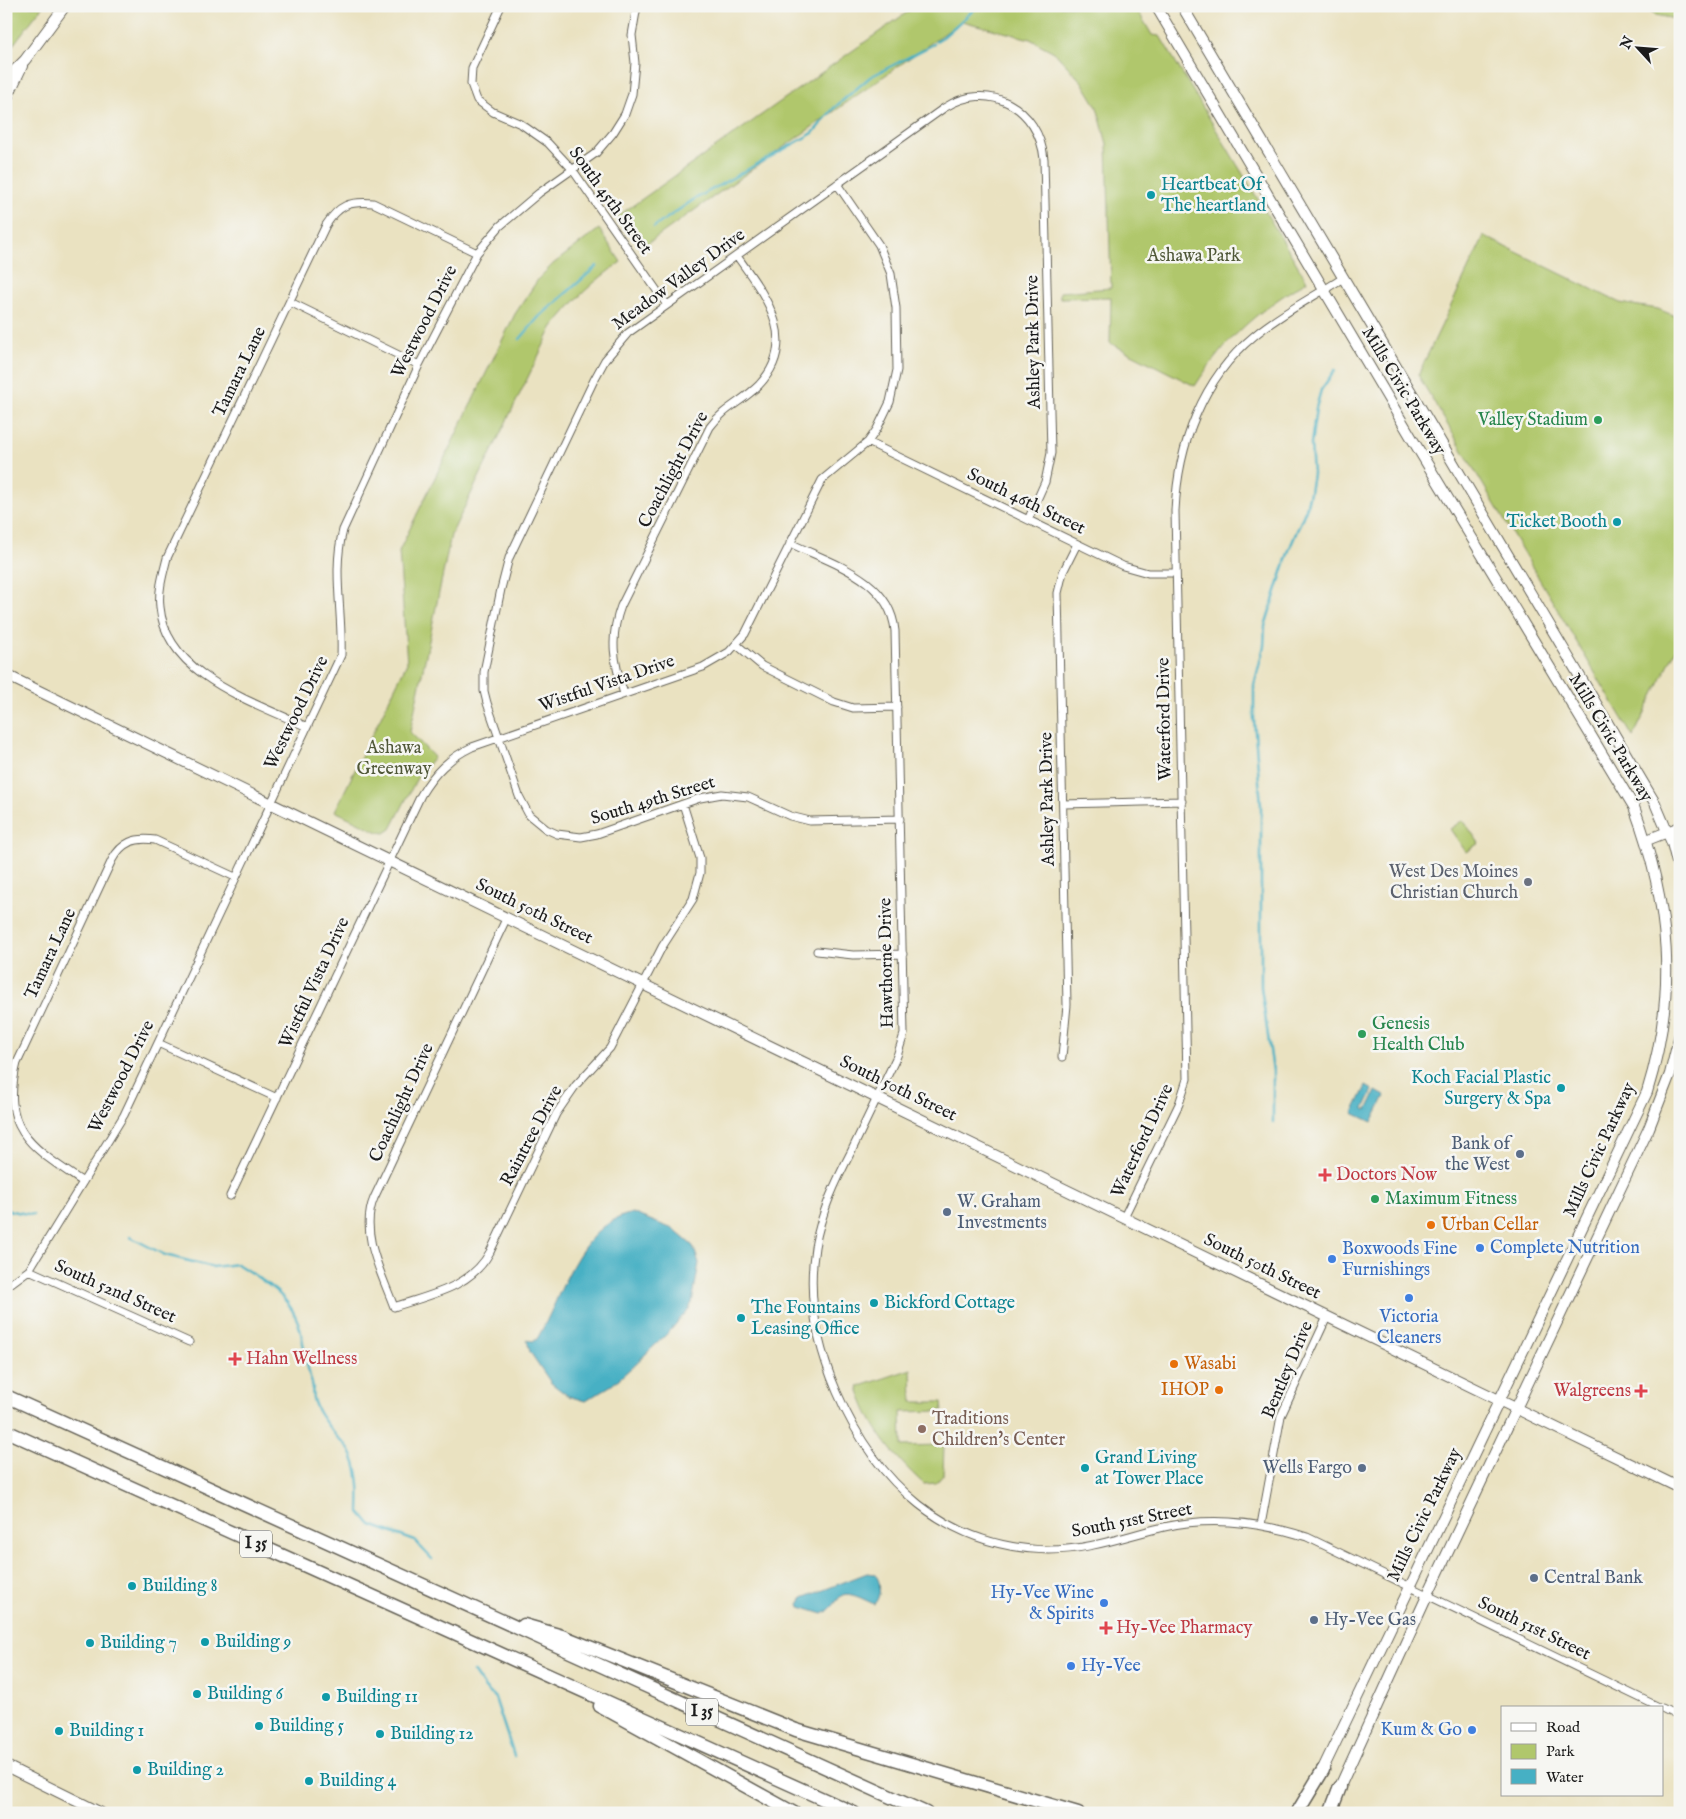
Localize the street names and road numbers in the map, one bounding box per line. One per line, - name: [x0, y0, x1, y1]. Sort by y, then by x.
- street label: South 45th Street: [563, 143, 657, 259]
- street label: Meadow Valley Drive: [608, 224, 750, 336]
- street label: Westwood Drive: [387, 262, 463, 382]
- street label: Ashley Park Drive: [1021, 275, 1047, 410]
- street label: Mills Civic Parkway: [1356, 322, 1451, 460]
- street label: Tamara Lane: [208, 323, 272, 421]
- street label: Coachlight Drive: [634, 408, 714, 532]
- street label: South 46th Street: [963, 463, 1089, 541]
- street label: Wistful Vista Drive: [536, 650, 678, 718]
- street label: Westwood Drive: [260, 652, 334, 774]
- street label: Waterford Drive: [1152, 657, 1178, 781]
- street label: Mills Civic Parkway: [1563, 669, 1658, 807]
- street label: Ashley Park Drive: [1035, 732, 1061, 867]
- street label: South 49th Street: [588, 771, 718, 831]
- street label: South 50th Street: [472, 874, 596, 950]
- street label: Hawthorne Drive: [874, 898, 900, 1028]
- street label: Tamara Lane: [20, 905, 82, 1003]
- street label: Wistful Vista Drive: [275, 914, 355, 1052]
- street label: Westwood Drive: [84, 1017, 160, 1137]
- street label: Coachlight Drive: [364, 1040, 440, 1166]
- street label: South 50th Street: [836, 1051, 960, 1127]
- street label: Mills Civic Parkway: [1559, 1079, 1641, 1221]
- street label: Waterford Drive: [1107, 1080, 1179, 1202]
- street label: Raintree Drive: [496, 1082, 568, 1190]
- street label: South 50th Street: [1200, 1229, 1324, 1305]
- street label: South 52nd Street: [51, 1255, 179, 1329]
- street label: Bentley Drive: [1257, 1318, 1319, 1422]
- street label: Mills Civic Parkway: [1383, 1444, 1467, 1586]
- street label: South 51st Street: [1070, 1498, 1194, 1544]
- road number: I 35: [240, 1530, 272, 1558]
- street label: South 51st Street: [1474, 1592, 1594, 1666]
- road number: I 35: [686, 1698, 718, 1725]

